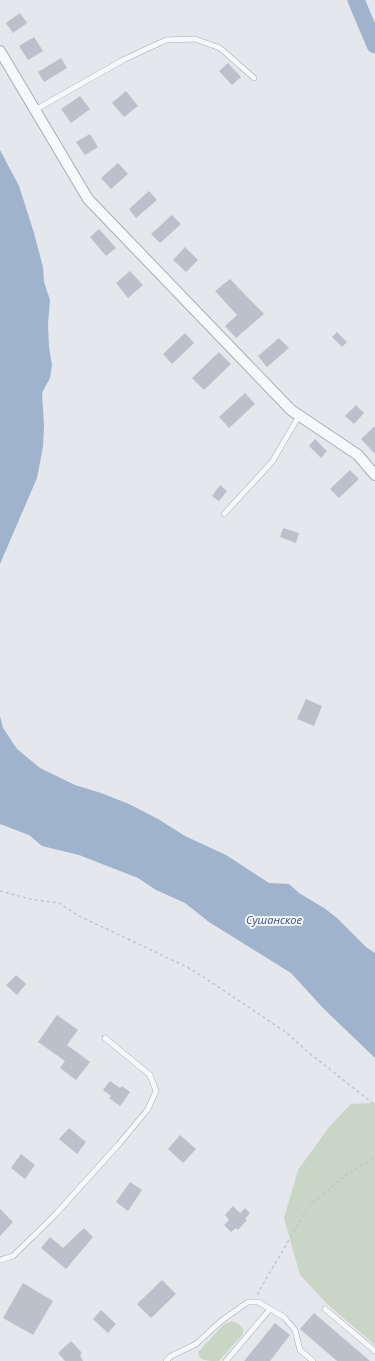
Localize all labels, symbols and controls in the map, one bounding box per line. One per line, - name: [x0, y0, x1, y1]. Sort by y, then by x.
- water label: Сушанское: [246, 912, 302, 927]

